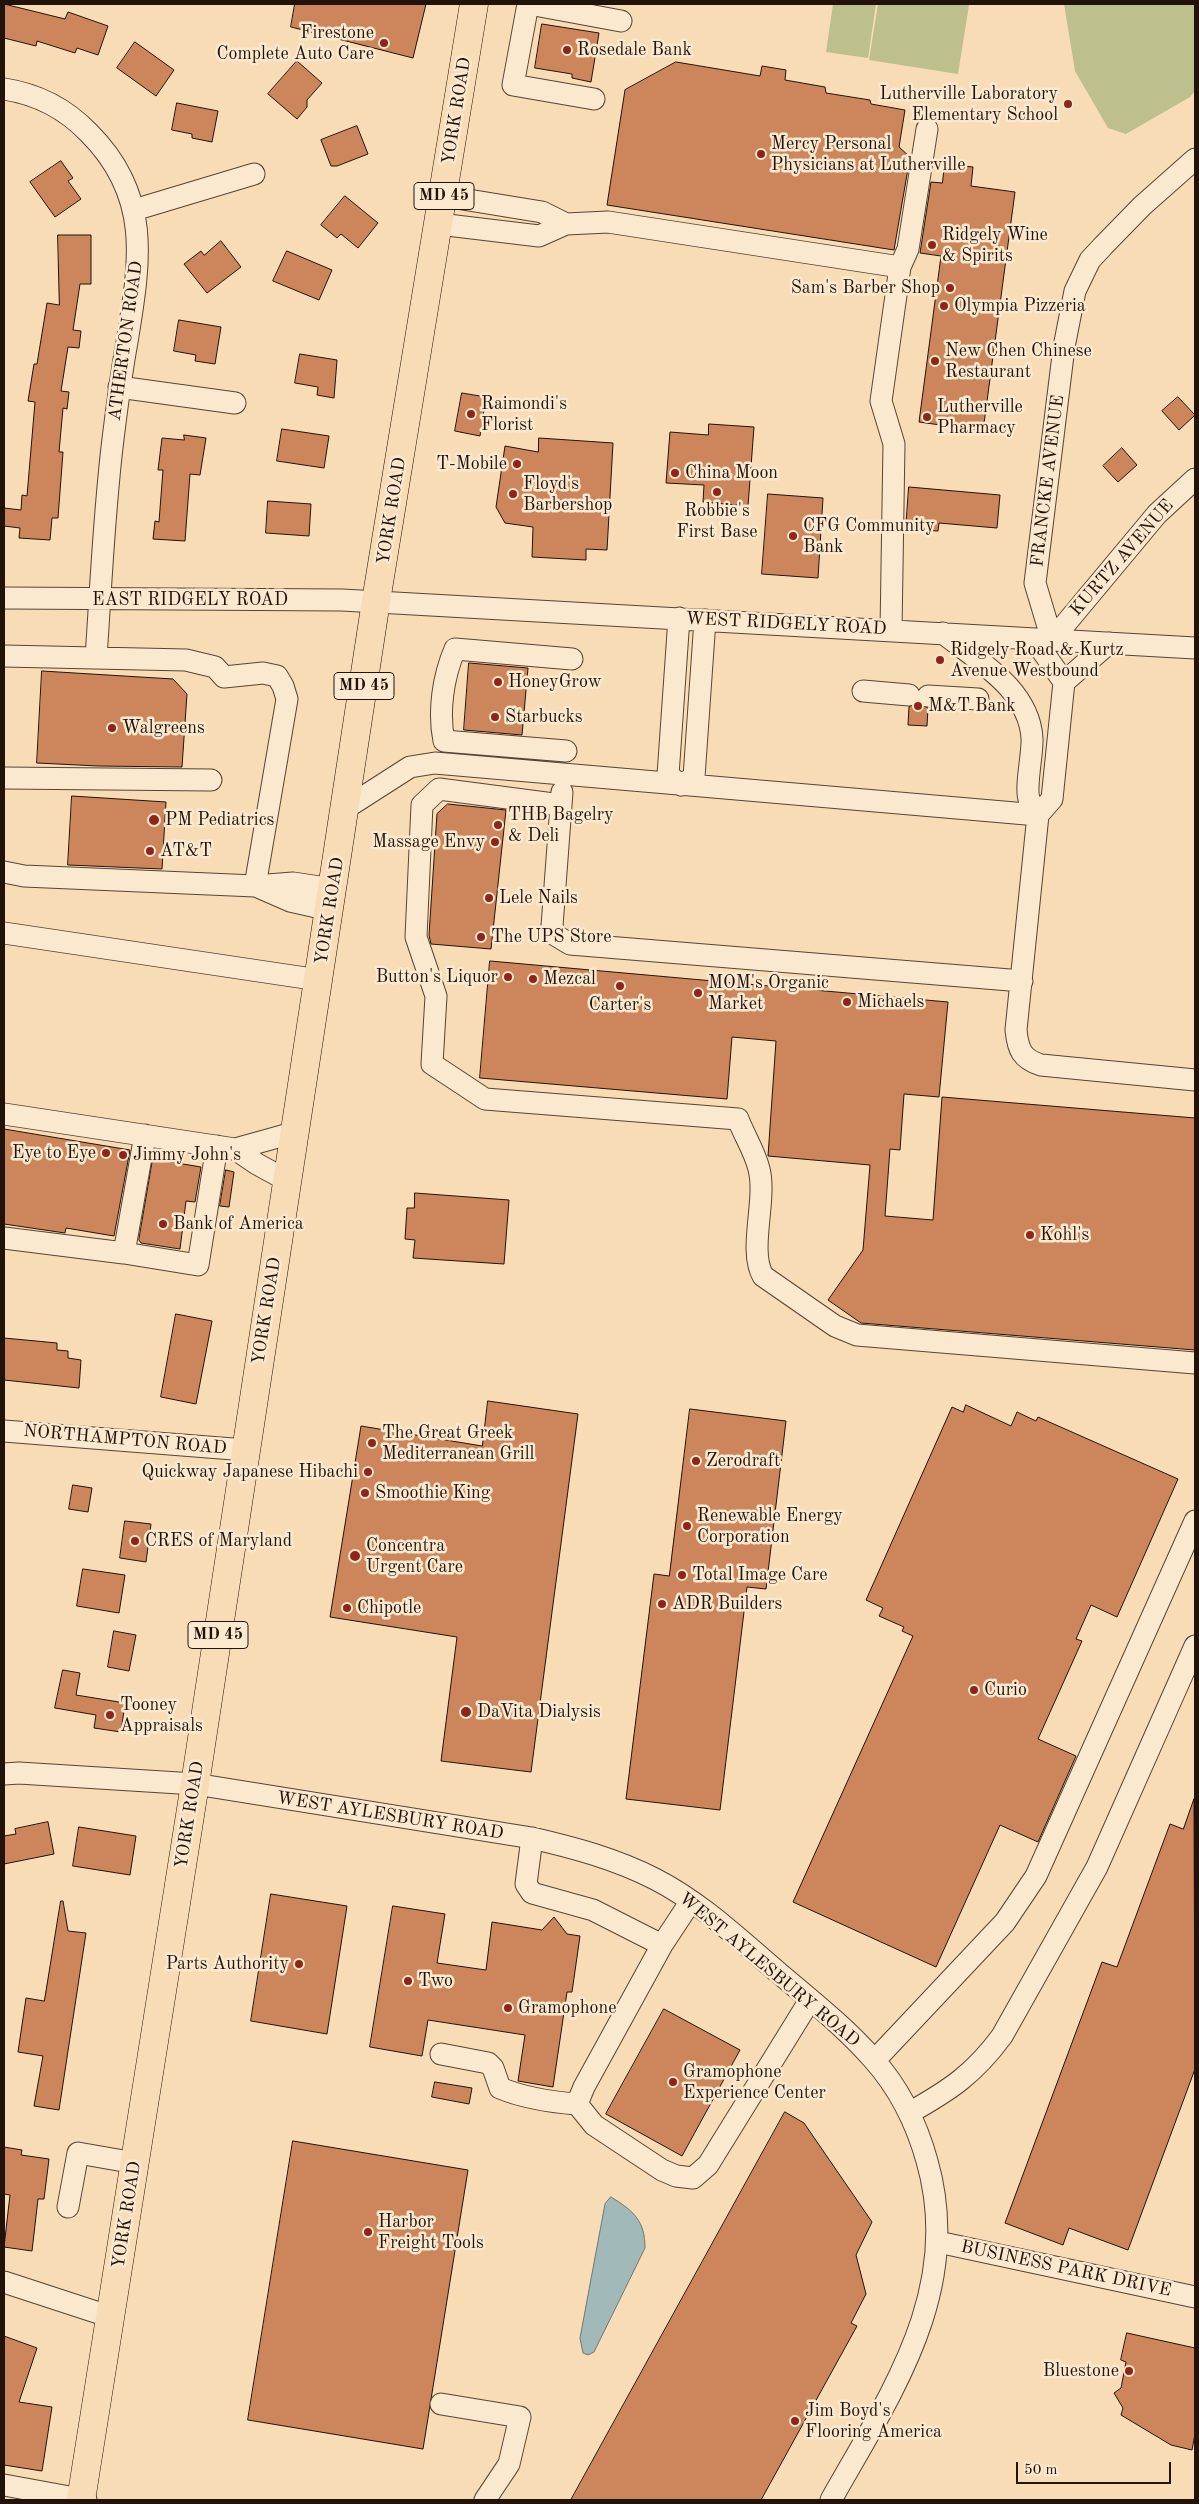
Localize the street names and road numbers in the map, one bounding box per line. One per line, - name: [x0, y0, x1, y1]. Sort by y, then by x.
- street label: YORK ROAD: [438, 56, 476, 166]
- road number: MD 45: [414, 182, 474, 210]
- street label: ATHERTON ROAD: [104, 260, 148, 422]
- street label: FRANCKE AVENUE: [1027, 394, 1069, 568]
- street label: YORK ROAD: [373, 456, 411, 566]
- street label: KURTZ AVENUE: [1065, 495, 1179, 621]
- street label: EAST RIDGELY ROAD: [92, 589, 288, 611]
- street label: WEST RIDGELY ROAD: [685, 608, 887, 640]
- road number: MD 45: [334, 672, 394, 699]
- street label: YORK ROAD: [311, 856, 349, 966]
- street label: YORK ROAD: [248, 1256, 286, 1366]
- street label: NORTHAMPTON ROAD: [22, 1420, 228, 1460]
- road number: MD 45: [188, 1622, 248, 1648]
- street label: YORK ROAD: [171, 1760, 209, 1870]
- street label: WEST AYLESBURY ROAD: [275, 1787, 505, 1845]
- street label: WEST AYLESBURY ROAD: [674, 1888, 864, 2052]
- street label: YORK ROAD: [108, 2160, 146, 2270]
- street label: BUSINESS PARK DRIVE: [959, 2236, 1173, 2302]

